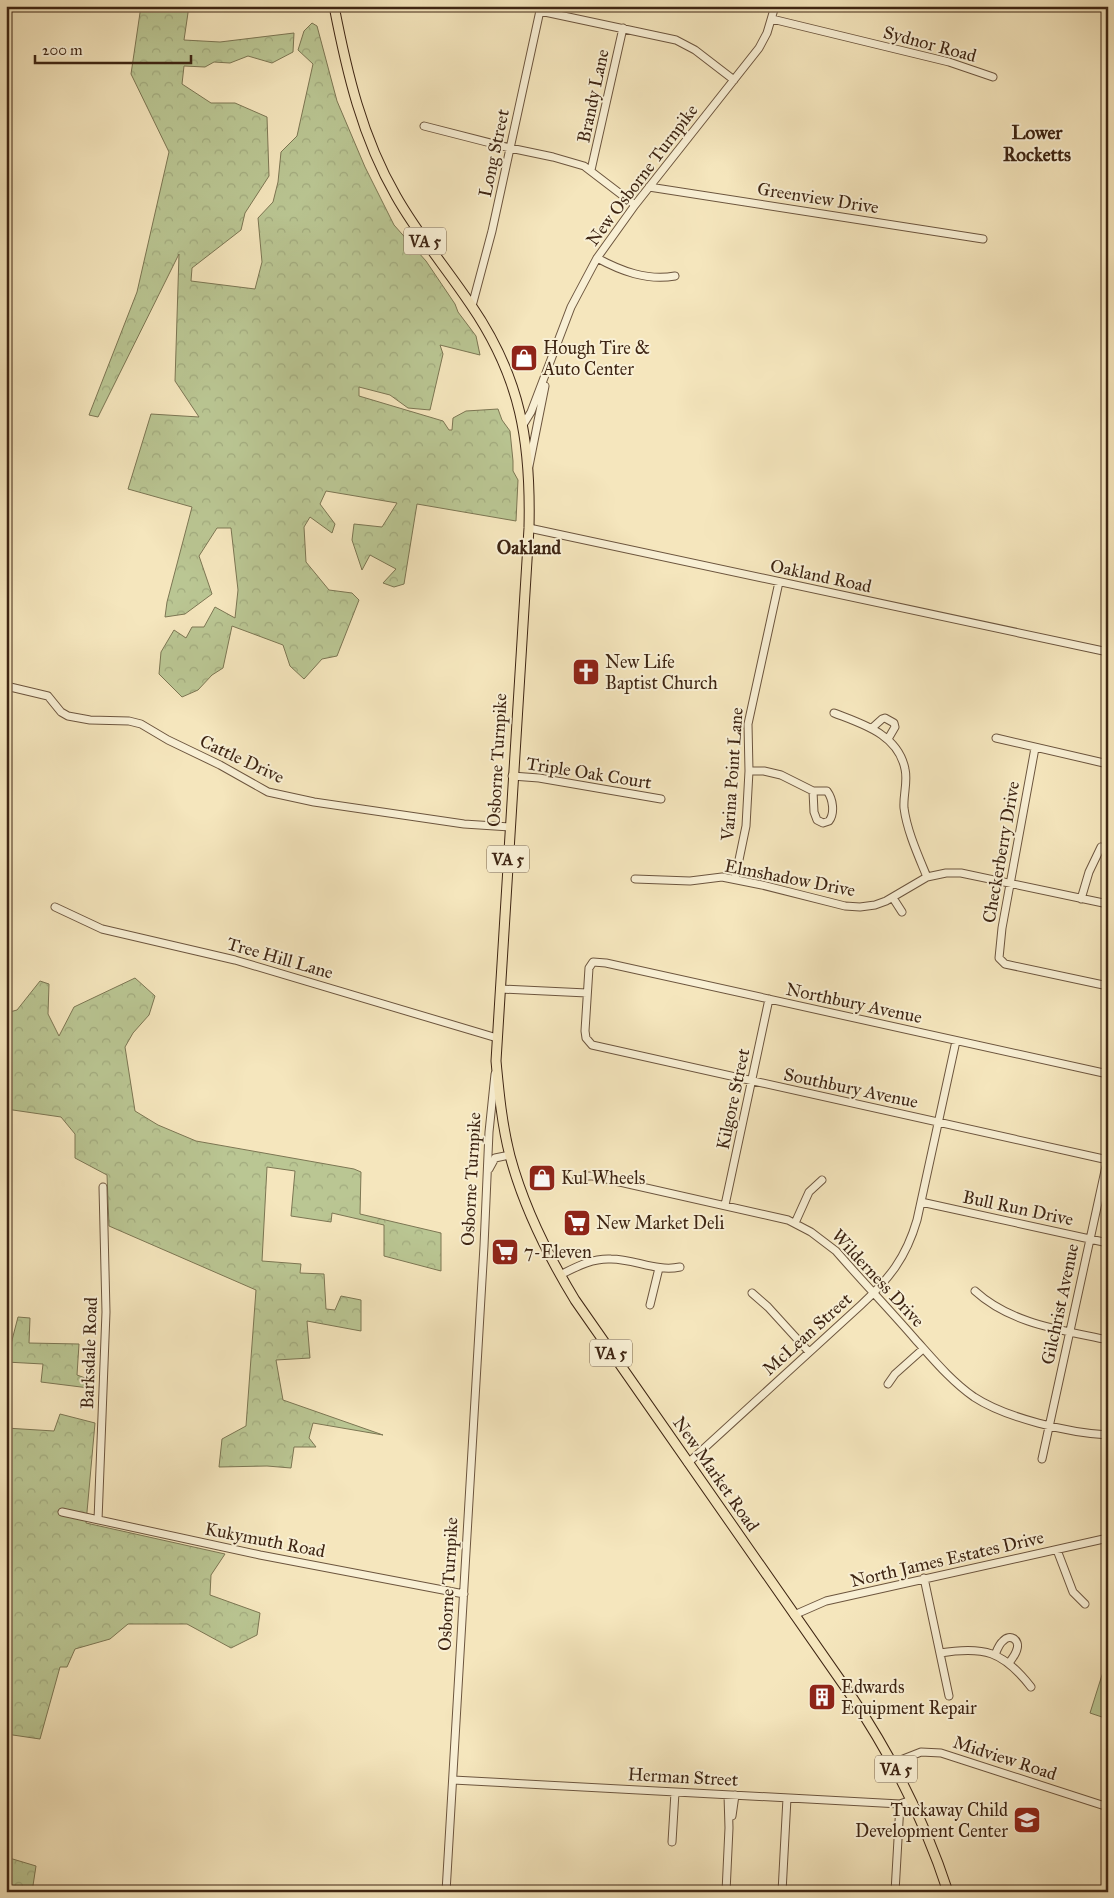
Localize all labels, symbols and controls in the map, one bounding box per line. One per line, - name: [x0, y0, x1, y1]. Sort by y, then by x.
- street label: Sydnor Road: [881, 21, 979, 67]
- scale bar: [35, 32, 191, 64]
- text: 200 m: [42, 41, 83, 59]
- street label: Brandy Lane: [572, 47, 614, 145]
- street label: New Osborne Turnpike: [581, 100, 703, 250]
- street label: Long Street: [474, 106, 515, 199]
- district label: Lower Rocketts: [1003, 121, 1071, 166]
- street label: Greenview Drive: [756, 178, 880, 218]
- road number: VA 5: [404, 228, 446, 255]
- place label: Hough Tire & Auto Center: [542, 337, 650, 380]
- shop icon: Hough Tire & Auto Center: [509, 343, 539, 373]
- district label: Oakland: [497, 536, 562, 559]
- street label: Oakland Road: [768, 555, 874, 597]
- place label: New Life Baptist Church: [605, 651, 718, 694]
- church icon: New Life Baptist Church: [571, 657, 601, 687]
- street label: Osborne Turnpike: [483, 693, 511, 827]
- street label: Varina Point Lane: [716, 707, 748, 842]
- street label: Cattle Drive: [196, 730, 288, 788]
- street label: Triple Oak Court: [525, 752, 654, 794]
- street label: Checkerberry Drive: [978, 779, 1024, 925]
- road number: VA 5: [487, 846, 529, 872]
- street label: Elmshadow Drive: [723, 855, 857, 901]
- street label: Tree Hill Lane: [224, 932, 336, 984]
- street label: Northbury Avenue: [784, 978, 924, 1028]
- street label: Kilgore Street: [712, 1046, 756, 1152]
- street label: Southbury Avenue: [782, 1063, 920, 1113]
- street label: Osborne Turnpike: [457, 1112, 485, 1246]
- shop icon: Kul Wheels: [527, 1163, 557, 1193]
- place label: Kul Wheels: [561, 1167, 645, 1189]
- street label: Bull Run Drive: [961, 1186, 1075, 1230]
- supermarket icon: New Market Deli: [562, 1208, 592, 1238]
- place label: New Market Deli: [596, 1212, 724, 1234]
- street label: Wilderness Drive: [827, 1224, 929, 1332]
- supermarket icon: 7-Eleven: [490, 1237, 520, 1267]
- place label: 7-Eleven: [524, 1241, 592, 1263]
- street label: Gilchrist Avenue: [1036, 1242, 1084, 1366]
- street label: McLean Street: [758, 1288, 857, 1380]
- street label: Barksdale Road: [76, 1297, 102, 1409]
- road number: VA 5: [590, 1340, 632, 1366]
- street label: New Market Road: [668, 1412, 764, 1536]
- street label: Osborne Turnpike: [434, 1517, 462, 1651]
- street label: Kukymuth Road: [203, 1518, 327, 1562]
- street label: North James Estates Drive: [848, 1526, 1046, 1593]
- place label: Edwards Equipment Repair: [841, 1676, 977, 1720]
- building icon: Edwards Equipment Repair: [807, 1682, 837, 1712]
- street label: Midview Road: [950, 1731, 1060, 1785]
- road number: VA 5: [875, 1756, 917, 1782]
- street label: Herman Street: [627, 1763, 739, 1791]
- place label: Tuckaway Child Development Center: [855, 1799, 1008, 1842]
- school or university icon: Tuckaway Child Development Center: [1012, 1805, 1042, 1835]

